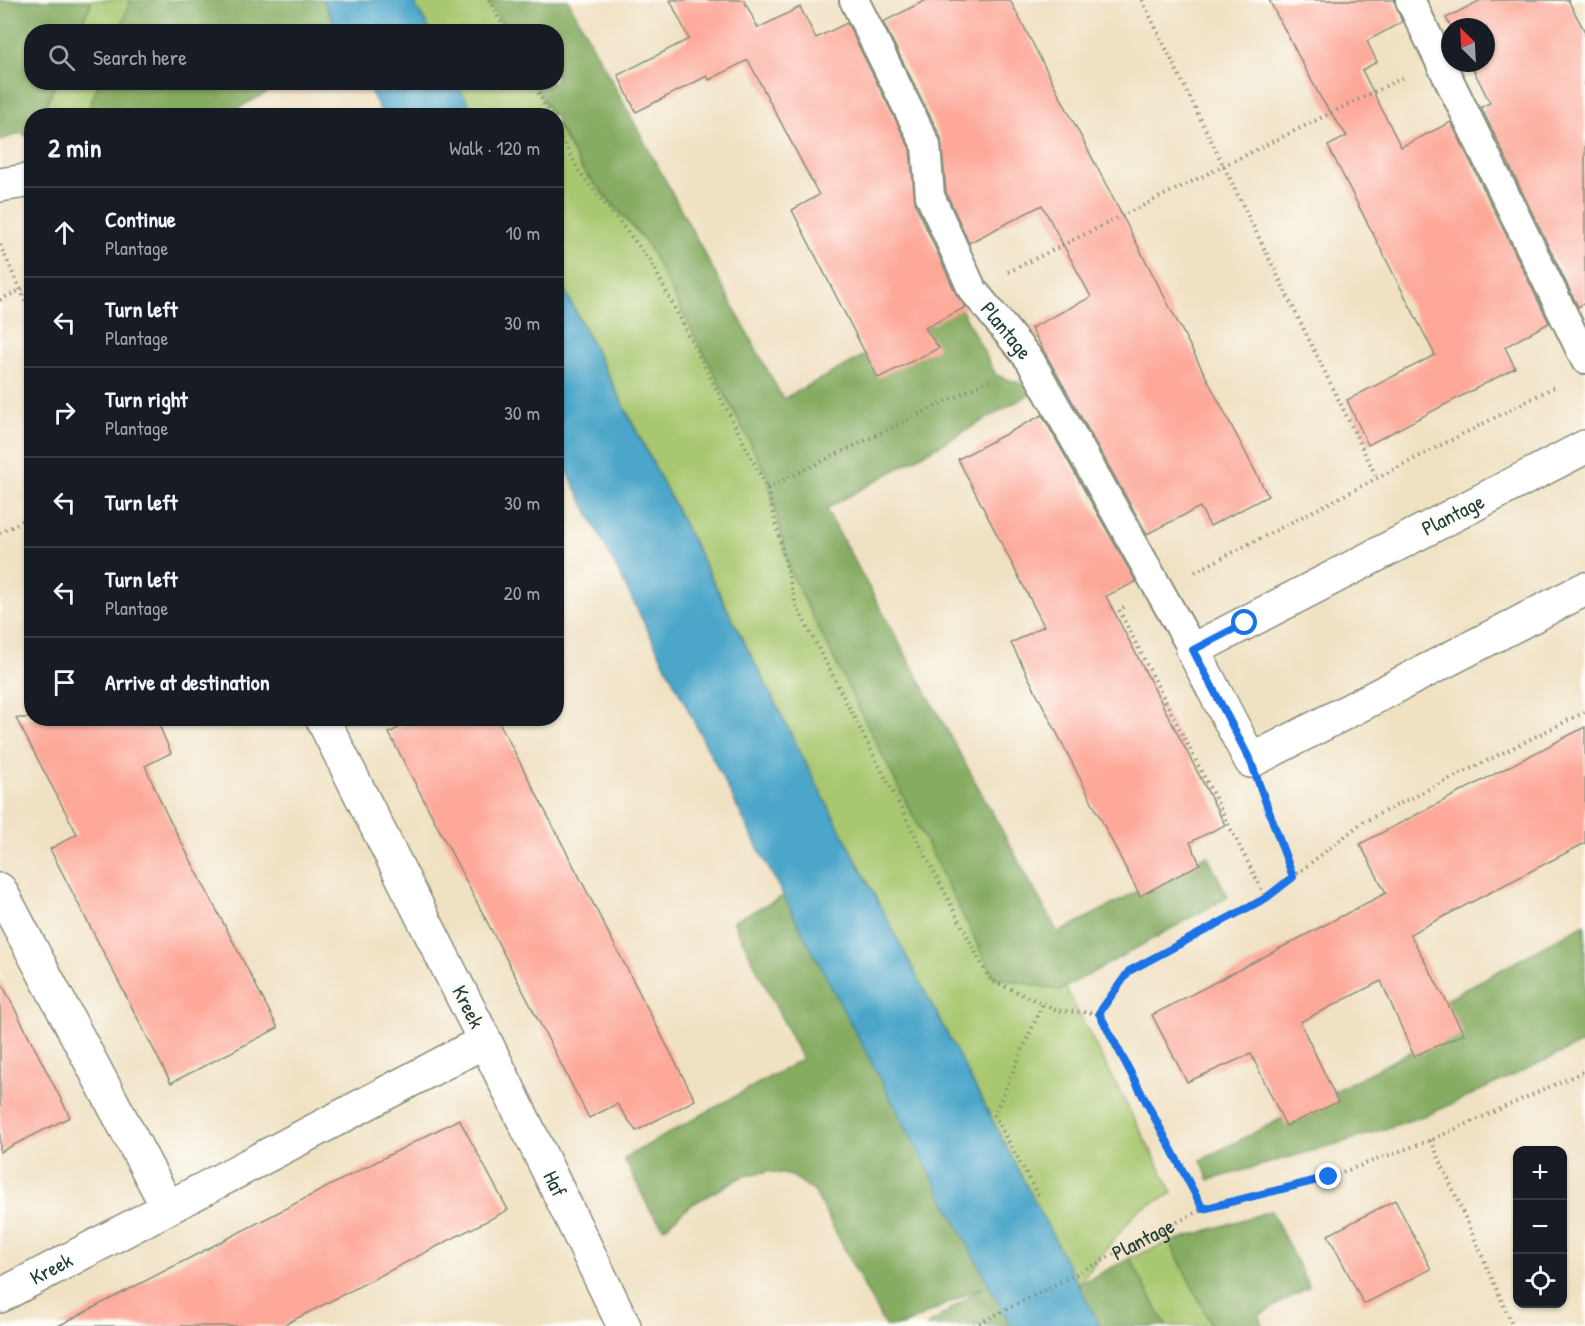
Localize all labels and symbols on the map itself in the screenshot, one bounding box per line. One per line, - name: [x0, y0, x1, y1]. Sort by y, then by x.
- north arrow: [1441, 18, 1495, 72]
- street label: Plantage: [974, 295, 1039, 365]
- street label: Plantage: [1417, 487, 1489, 543]
- route start: [1231, 609, 1257, 635]
- street label: Kreek: [445, 980, 492, 1033]
- route end: [1315, 1163, 1341, 1189]
- street label: Haf: [537, 1166, 574, 1202]
- street label: Plantage: [1107, 1211, 1179, 1267]
- street label: Kreek: [25, 1245, 78, 1292]

